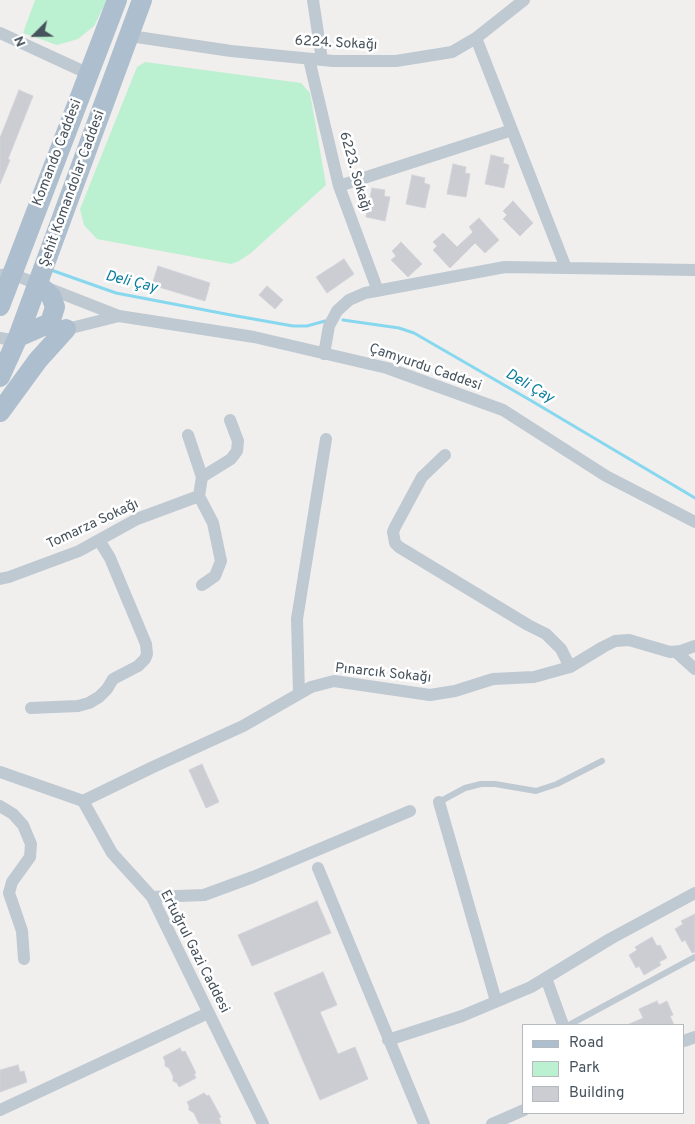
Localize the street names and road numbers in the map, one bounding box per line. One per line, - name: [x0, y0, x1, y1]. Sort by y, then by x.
- street label: 6224. Sokağı: [294, 33, 378, 55]
- street label: Komando Caddesi: [30, 97, 86, 209]
- street label: Şehit Komandolar Caddesi: [37, 108, 109, 270]
- street label: 6223. Sokağı: [335, 130, 373, 214]
- street label: Çamyurdu Caddesi: [367, 341, 483, 395]
- street label: Tomarza Sokağı: [44, 496, 142, 554]
- street label: Pınarcık Sokağı: [334, 661, 432, 687]
- street label: Ertuğrul Gazi Caddesi: [156, 888, 232, 1016]

